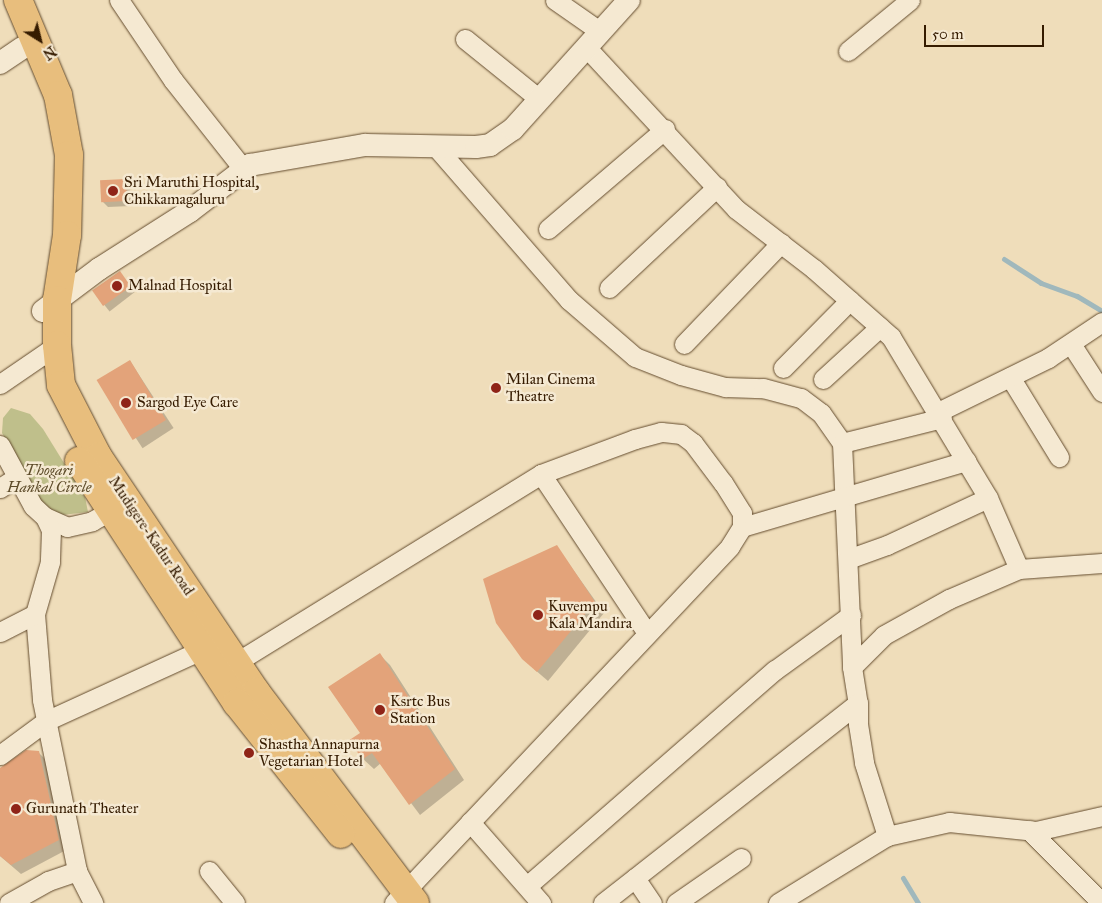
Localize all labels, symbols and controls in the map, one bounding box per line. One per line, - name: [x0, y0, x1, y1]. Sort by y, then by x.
- north arrow: [15, 15, 65, 65]
- scale bar: [927, 15, 1047, 47]
- text: 50 m: [932, 25, 964, 43]
- text: N: [39, 42, 59, 63]
- place label: Sri Maruthi Hospital, Chikkamagaluru: [124, 173, 259, 208]
- marker: Sri Maruthi Hospital, Chikkamagaluru: [106, 184, 120, 198]
- place label: Malnad Hospital: [128, 277, 232, 295]
- marker: Malnad Hospital: [110, 279, 124, 293]
- place label: Milan Cinema Theatre: [506, 370, 595, 405]
- marker: Milan Cinema Theatre: [490, 382, 502, 394]
- place label: Sargod Eye Care: [137, 394, 238, 412]
- marker: Sargod Eye Care: [119, 396, 133, 410]
- park label: Thogari Hankal Circle: [7, 461, 91, 496]
- street label: Mudigere-Kadur Road: [105, 473, 197, 599]
- place label: Kuvempu Kala Mandira: [548, 597, 632, 632]
- marker: Kuvempu Kala Mandira: [532, 609, 544, 621]
- place label: Ksrtc Bus Station: [390, 692, 450, 727]
- marker: Ksrtc Bus Station: [374, 704, 386, 716]
- place label: Shastha Annapurna Vegetarian Hotel: [259, 735, 379, 770]
- marker: Shastha Annapurna Vegetarian Hotel: [243, 747, 255, 759]
- place label: Gurunath Theater: [26, 800, 138, 818]
- marker: Gurunath Theater: [10, 803, 22, 815]

